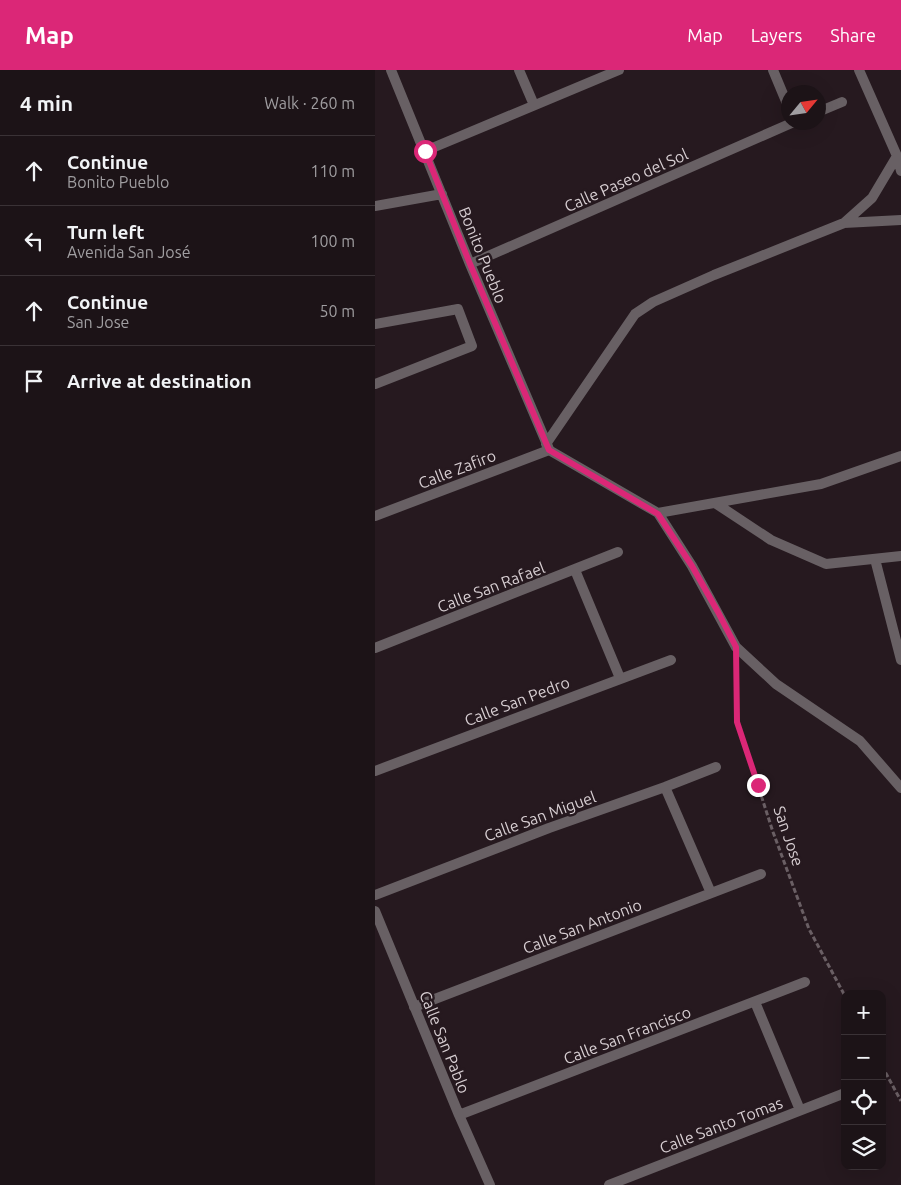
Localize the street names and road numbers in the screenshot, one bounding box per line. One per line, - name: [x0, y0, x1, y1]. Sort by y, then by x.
- street label: Calle Paseo del Sol: [561, 145, 691, 215]
- street label: Bonito Pueblo: [455, 204, 511, 306]
- street label: Calle Zafiro: [416, 446, 498, 492]
- street label: Calle San Rafael: [435, 558, 547, 616]
- street label: Calle San Pedro: [462, 673, 572, 729]
- street label: Calle San Miguel: [482, 787, 598, 845]
- street label: San Jose: [770, 804, 808, 868]
- street label: Calle San Antonio: [520, 895, 644, 957]
- street label: Calle San Pablo: [416, 988, 474, 1096]
- street label: Calle San Francisco: [561, 1002, 693, 1068]
- street label: Calle Santo Tomas: [657, 1093, 785, 1157]

